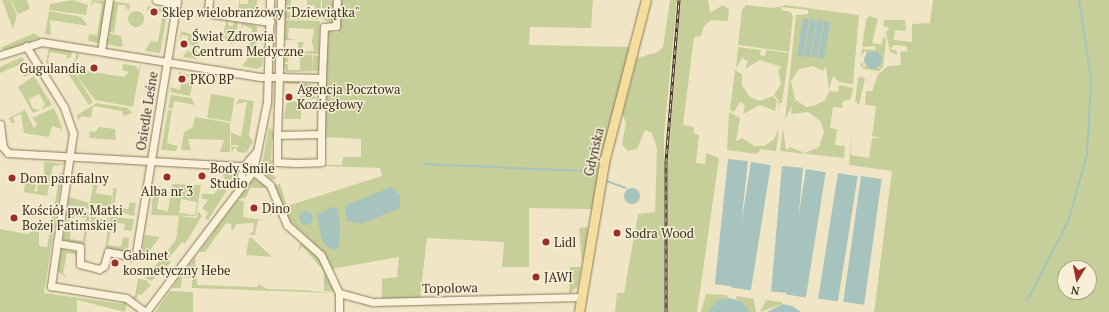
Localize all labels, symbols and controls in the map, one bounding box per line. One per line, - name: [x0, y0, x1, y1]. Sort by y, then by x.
- place label: Sklep wielobranżowy "Dziewiątka": [162, 4, 360, 20]
- marker: Sklep wielobranżowy "Dziewiątka": [149, 7, 159, 17]
- place label: Świat Zdrowia Centrum Medyczne: [192, 29, 304, 60]
- marker: Świat Zdrowia Centrum Medyczne: [179, 39, 189, 49]
- place label: Gugulandia: [19, 60, 86, 76]
- marker: Gugulandia: [89, 63, 99, 73]
- street label: Osiedle Leśne: [133, 70, 161, 152]
- place label: PKO BP: [190, 71, 234, 87]
- marker: PKO BP: [177, 74, 187, 84]
- place label: Agencja Pocztowa Koziegłowy: [297, 82, 401, 113]
- marker: Agencja Pocztowa Koziegłowy: [284, 92, 294, 102]
- street label: Gdyńska: [581, 126, 607, 178]
- place label: Body Smile Studio: [210, 161, 275, 192]
- place label: Dom parafialny: [20, 170, 109, 186]
- marker: Body Smile Studio: [197, 171, 207, 181]
- marker: Alba nr 3: [162, 172, 172, 182]
- marker: Dom parafialny: [7, 173, 17, 183]
- place label: Alba nr 3: [141, 183, 193, 199]
- place label: Dino: [262, 200, 290, 216]
- place label: Kościół pw. Matki Bożej Fatimskiej: [22, 203, 123, 234]
- marker: Dino: [249, 203, 259, 213]
- marker: Kościół pw. Matki Bożej Fatimskiej: [9, 213, 19, 223]
- place label: Sodra Wood: [625, 225, 694, 241]
- marker: Sodra Wood: [612, 228, 622, 238]
- place label: Lidl: [554, 234, 576, 250]
- marker: Lidl: [541, 237, 551, 247]
- place label: Gabinet kosmetyczny Hebe: [123, 248, 231, 279]
- marker: Gabinet kosmetyczny Hebe: [110, 258, 120, 268]
- north arrow: [1057, 260, 1097, 300]
- place label: JAWI: [544, 269, 573, 285]
- marker: JAWI: [531, 272, 541, 282]
- street label: Topolowa: [422, 280, 478, 296]
- text: N: [1070, 283, 1080, 298]

